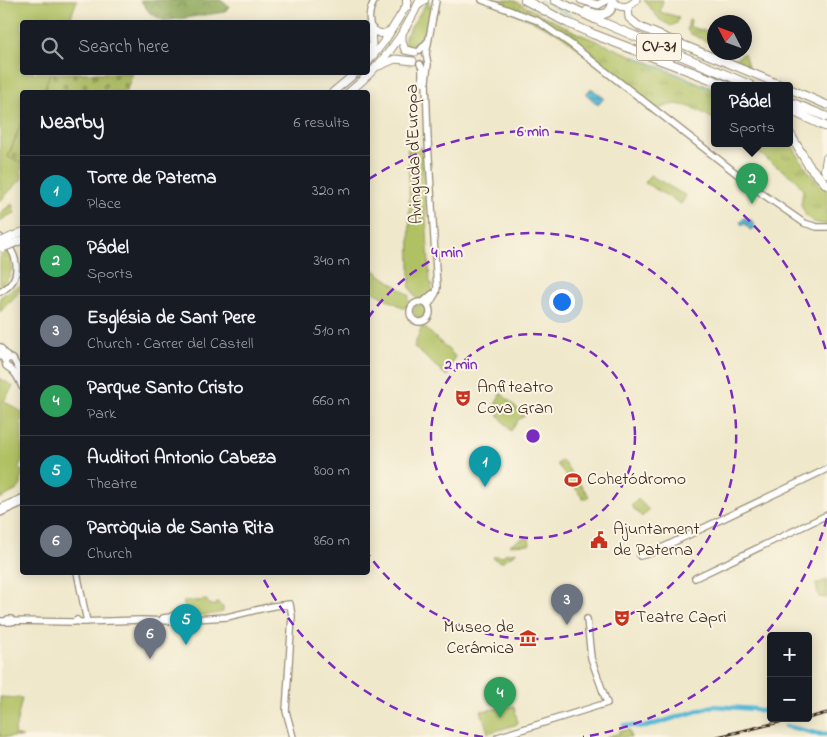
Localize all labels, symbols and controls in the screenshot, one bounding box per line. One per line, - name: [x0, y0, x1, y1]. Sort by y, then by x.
- north arrow: [707, 15, 752, 60]
- search box: [20, 20, 370, 75]
- icon: search: [38, 34, 66, 62]
- text: Search here: [78, 34, 169, 61]
- road number: CV-31: [636, 34, 682, 61]
- popup: [711, 82, 793, 147]
- street label: Avinguda d'Europa: [400, 83, 431, 225]
- text: Pádel: [729, 89, 771, 116]
- text: Nearby: [40, 108, 104, 138]
- text: 6 results: [293, 111, 350, 135]
- text: Sports: [729, 116, 775, 140]
- text: 6 min: [516, 121, 550, 143]
- pin: 2: [736, 163, 768, 204]
- text: Torre de Paterna: [87, 165, 217, 192]
- text: 1: [53, 179, 59, 203]
- text: 320 m: [312, 179, 350, 203]
- text: Place: [87, 192, 121, 216]
- text: Pádel: [87, 235, 129, 262]
- text: 4 min: [430, 242, 463, 264]
- text: 2: [52, 249, 60, 273]
- text: 340 m: [313, 249, 350, 273]
- text: Sports: [87, 262, 133, 286]
- your location: [549, 289, 575, 315]
- text: Església de Sant Pere: [87, 305, 255, 332]
- text: 3: [53, 319, 59, 343]
- text: 510 m: [312, 319, 350, 343]
- text: Church · Carrer del Castell: [87, 332, 253, 356]
- text: 2 min: [444, 354, 478, 376]
- text: Parque Santo Cristo: [87, 375, 244, 402]
- place label: Anfiteatro Cova Gran: [477, 375, 553, 422]
- theatre icon: Anfiteatro Cova Gran: [453, 388, 473, 408]
- text: 4: [53, 389, 59, 413]
- text: 660 m: [313, 389, 350, 413]
- text: Park: [87, 402, 116, 426]
- centre of rings: [524, 427, 542, 445]
- text: Auditori Antonio Cabeza: [87, 445, 276, 472]
- pin: 1: [469, 446, 501, 487]
- text: 5: [51, 459, 61, 483]
- text: 800 m: [314, 459, 350, 483]
- place label: Cohetódromo: [587, 467, 686, 493]
- sports icon: Cohetódromo: [563, 470, 583, 490]
- text: Theatre: [87, 472, 137, 496]
- text: Parròquia de Santa Rita: [87, 515, 274, 542]
- place label: Ajuntament de Paterna: [613, 517, 700, 564]
- text: 6: [52, 529, 60, 553]
- text: 860 m: [314, 529, 350, 553]
- public building icon: Ajuntament de Paterna: [589, 530, 609, 550]
- text: Church: [87, 542, 132, 566]
- pin: 3: [551, 584, 583, 625]
- pin: 5: [170, 604, 202, 645]
- place label: Teatre Capri: [636, 605, 727, 631]
- theatre icon: Teatre Capri: [612, 608, 632, 628]
- place label: Museo de Cerámica: [444, 615, 515, 662]
- pin: 6: [134, 618, 166, 659]
- museum icon: Museo de Cerámica: [518, 628, 538, 648]
- map controls: [767, 632, 812, 722]
- button: +: [767, 632, 812, 677]
- pin: 4: [484, 677, 516, 718]
- button: −: [767, 677, 812, 722]

